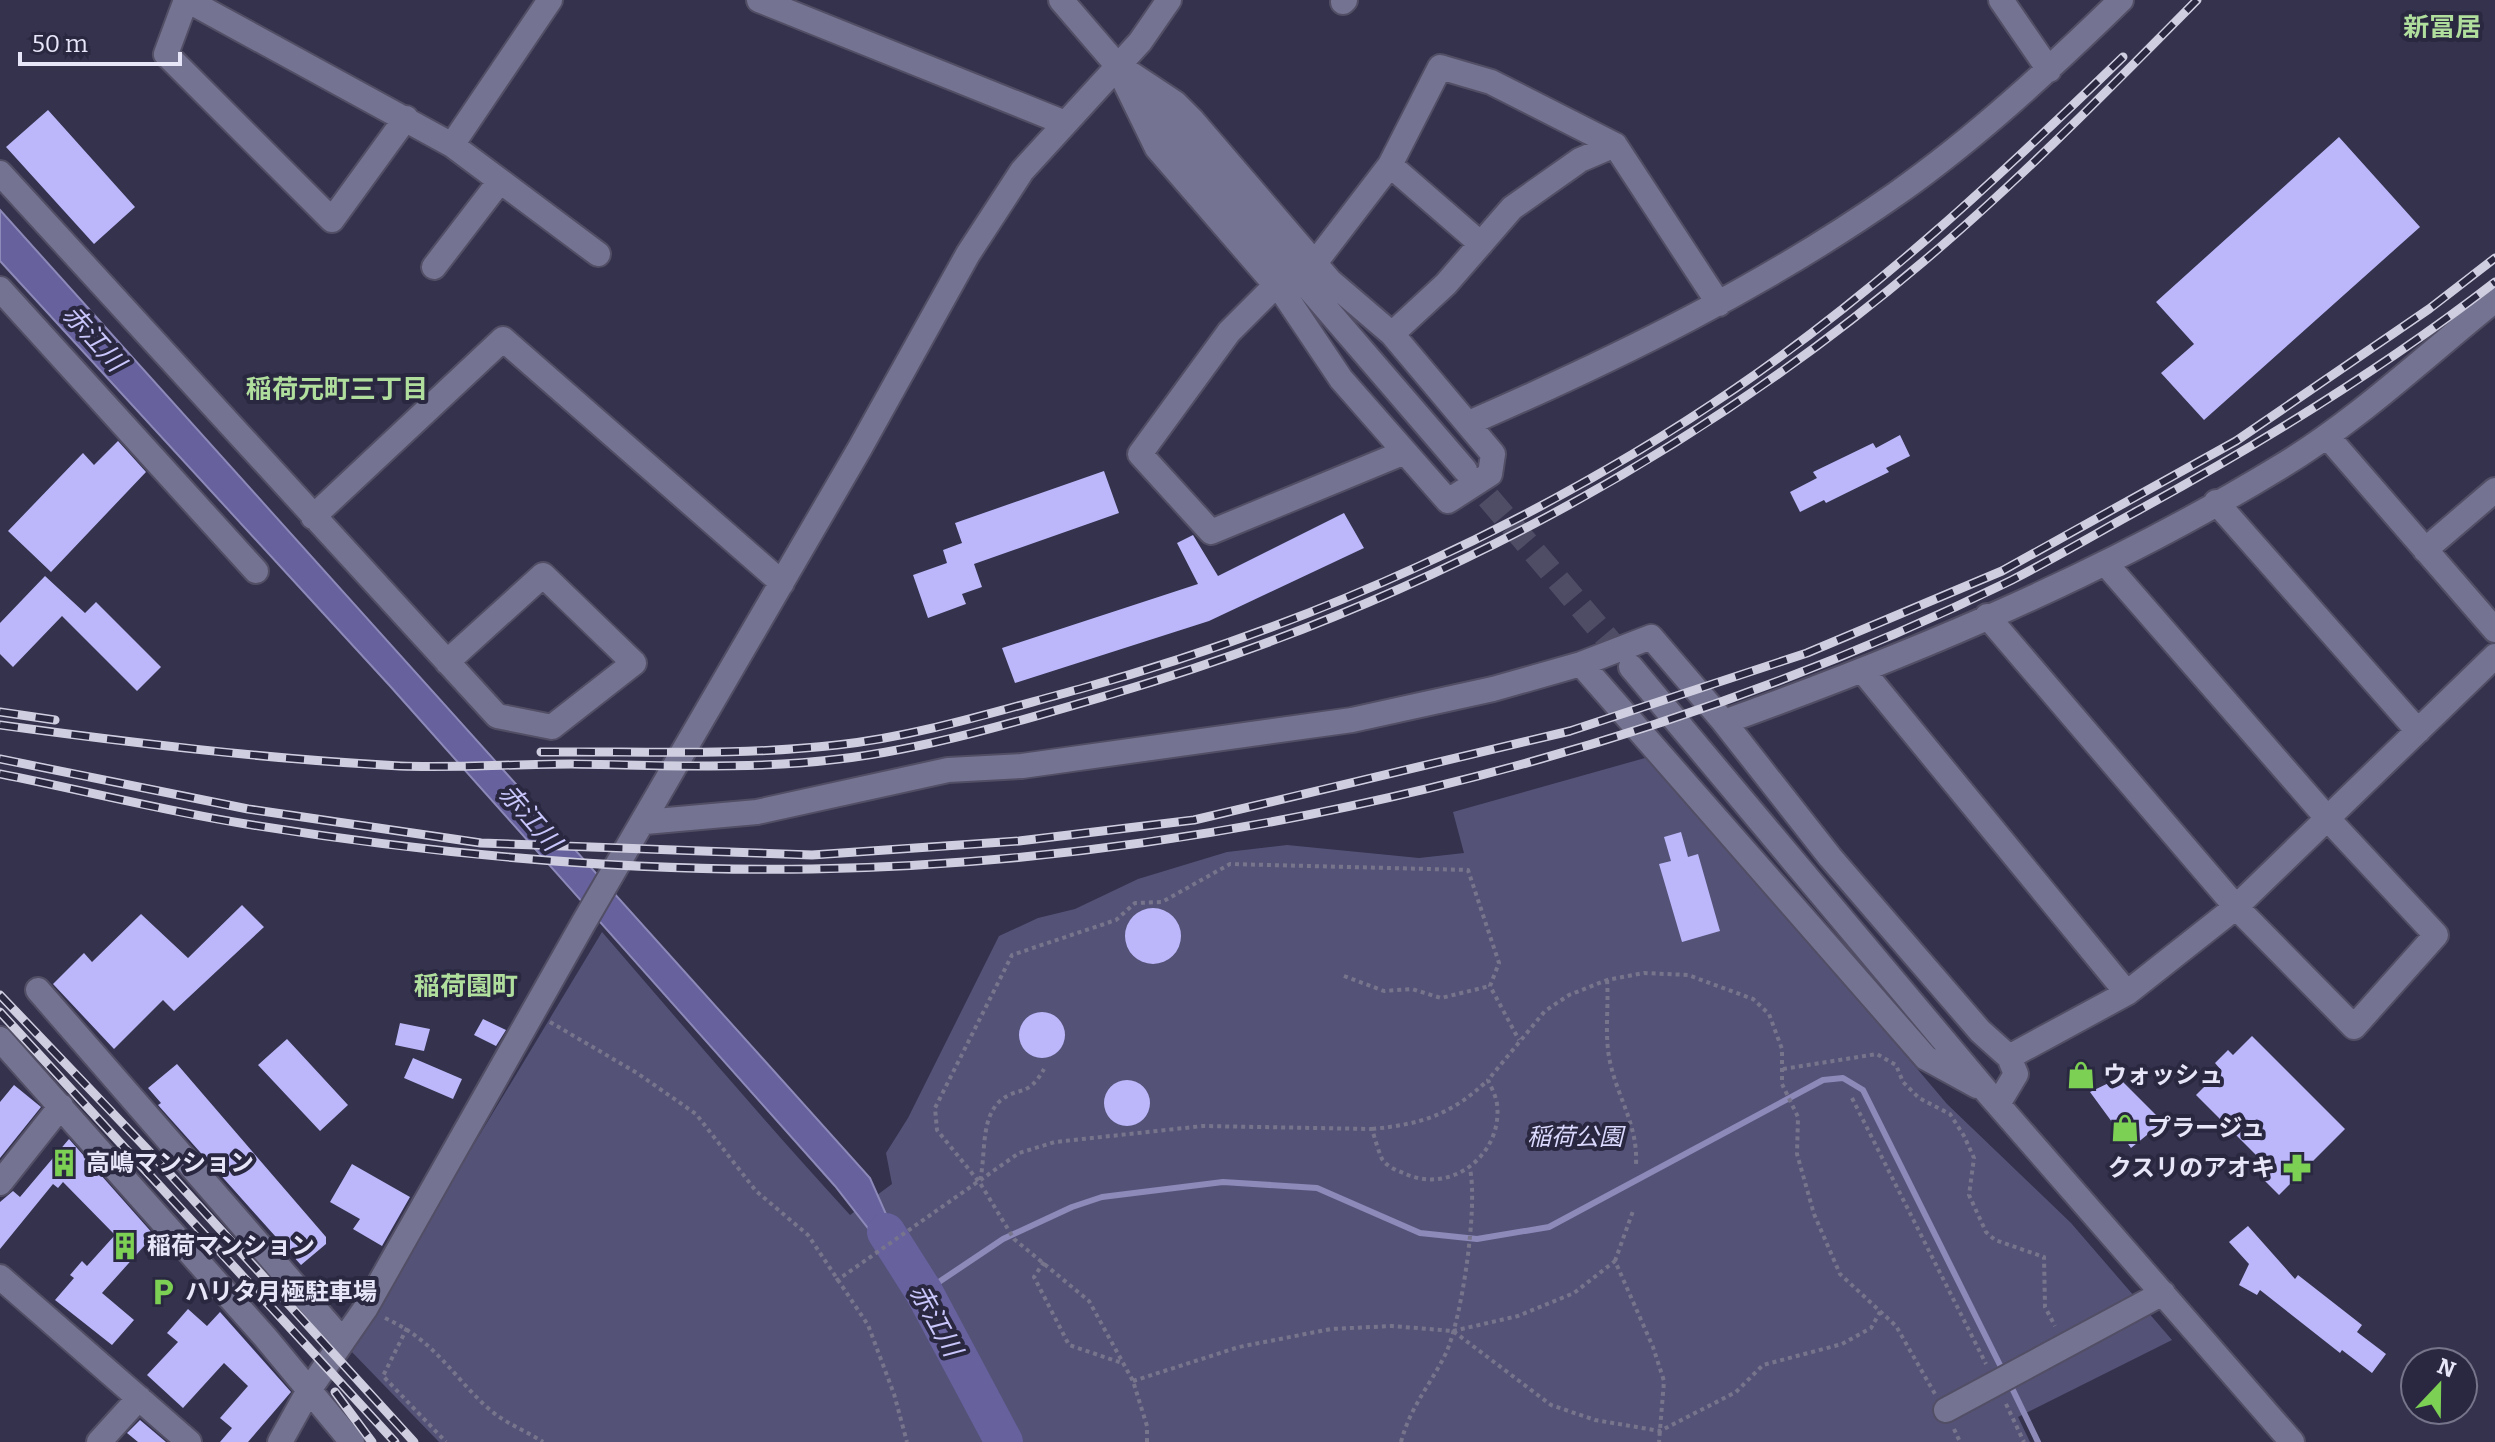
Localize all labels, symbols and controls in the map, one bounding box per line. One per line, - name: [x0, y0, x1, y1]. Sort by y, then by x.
- district label: 新冨居: [2403, 12, 2481, 43]
- scale bar: [20, 16, 180, 66]
- text: 50 m: [32, 30, 88, 58]
- water label: 赤江川: [56, 299, 133, 380]
- district label: 稲荷元町三丁目: [246, 374, 428, 405]
- water label: 赤江川: [492, 778, 569, 859]
- district label: 稲荷園町: [414, 971, 518, 1002]
- shop icon: ウォッシュ: [2066, 1060, 2096, 1090]
- place label: ウォッシュ: [2103, 1061, 2223, 1089]
- shop icon: プラージュ: [2110, 1113, 2140, 1143]
- place label: プラージュ: [2147, 1114, 2265, 1142]
- park label: 稲荷公園: [1527, 1123, 1626, 1151]
- building icon: 高嶋マンション: [49, 1148, 79, 1178]
- place label: 高嶋マンション: [86, 1149, 254, 1177]
- pharmacy icon: クスリのアオキ: [2282, 1153, 2312, 1183]
- place label: クスリのアオキ: [2108, 1154, 2275, 1182]
- building icon: 稲荷マンション: [110, 1231, 140, 1261]
- place label: 稲荷マンション: [147, 1232, 315, 1260]
- parking icon: ハリタ月極駐車場: [148, 1277, 178, 1307]
- place label: ハリタ月極駐車場: [185, 1278, 377, 1306]
- water label: 赤江川: [903, 1279, 969, 1364]
- north arrow: [2399, 1346, 2479, 1426]
- text: N: [2433, 1352, 2459, 1384]

